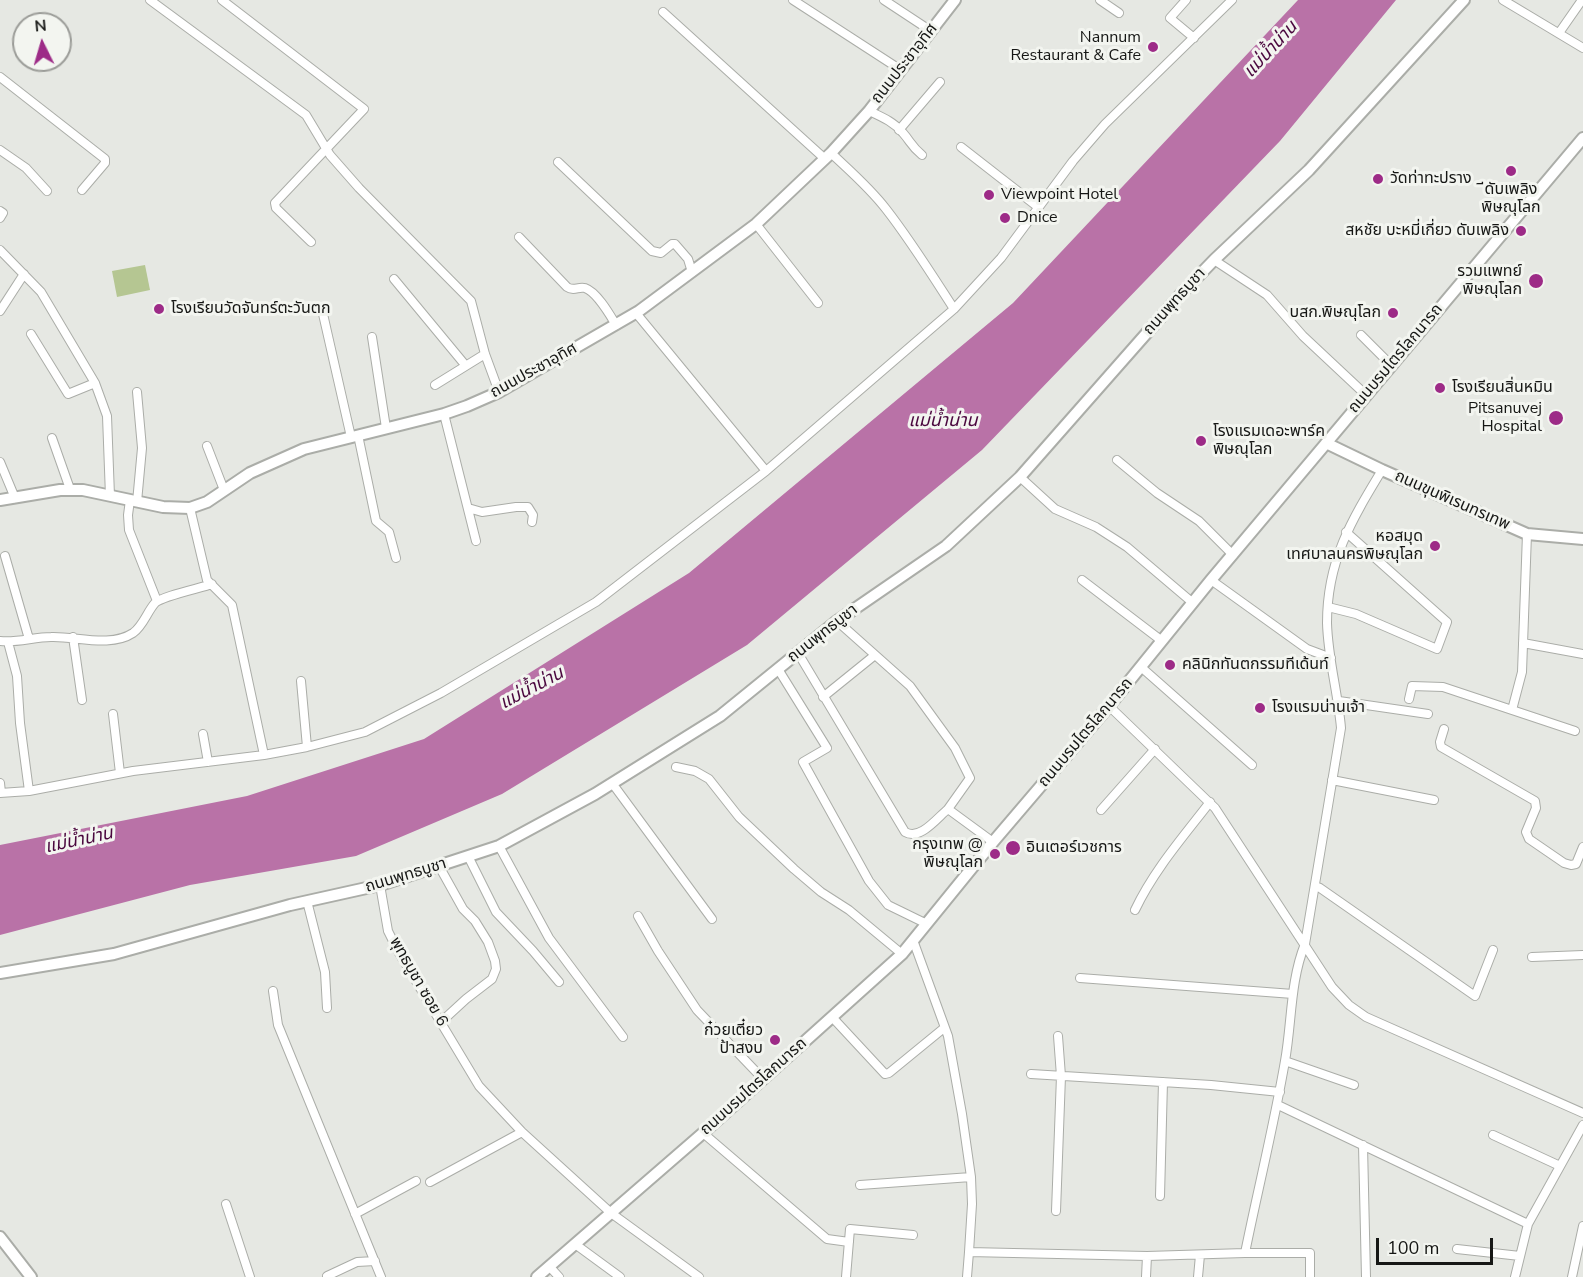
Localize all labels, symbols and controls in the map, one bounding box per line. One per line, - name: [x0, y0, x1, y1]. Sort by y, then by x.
- north arrow: [12, 12, 72, 72]
- text: N: [34, 15, 48, 38]
- water label: แม่น้ำน่าน: [1240, 17, 1302, 83]
- street label: ถนนประชาอุทิศ: [868, 20, 942, 108]
- place label: Nannum Restaurant & Cafe: [1011, 28, 1141, 66]
- marker: Nannum Restaurant & Cafe: [1146, 40, 1160, 54]
- marker: ีดับเพลิง พิษณุโลก: [1504, 164, 1518, 178]
- place label: วัดท่าทะปราง: [1390, 169, 1472, 189]
- marker: วัดท่าทะปราง: [1371, 172, 1385, 186]
- place label: ีดับเพลิง พิษณุโลก: [1481, 180, 1541, 218]
- place label: Viewpoint Hotel: [1001, 185, 1118, 205]
- marker: Viewpoint Hotel: [982, 188, 996, 202]
- place label: Dnice: [1017, 208, 1057, 228]
- marker: Dnice: [998, 211, 1012, 225]
- place label: สหชัย บะหมี่เกี่ยว ดับเพลิง: [1345, 221, 1509, 241]
- marker: สหชัย บะหมี่เกี่ยว ดับเพลิง: [1514, 224, 1528, 238]
- place label: รวมแพทย์ พิษณุโลก: [1457, 262, 1522, 300]
- street label: ถนนพุทธบูชา: [1140, 264, 1210, 340]
- marker: รวมแพทย์ พิษณุโลก: [1527, 272, 1545, 290]
- place label: โรงเรียนวัดจันทร์ตะวันตก: [171, 299, 330, 319]
- street label: ถนนบรมไตรโลกนารถ: [1345, 301, 1447, 417]
- marker: โรงเรียนวัดจันทร์ตะวันตก: [152, 302, 166, 316]
- place label: บสก.พิษณุโลก: [1290, 303, 1381, 323]
- marker: บสก.พิษณุโลก: [1386, 306, 1400, 320]
- street label: ถนนประชาอุทิศ: [487, 339, 581, 403]
- place label: โรงเรียนสิ่นหมิน: [1452, 378, 1553, 398]
- marker: โรงเรียนสิ่นหมิน: [1433, 381, 1447, 395]
- place label: Pitsanuvej Hospital: [1468, 399, 1542, 437]
- marker: Pitsanuvej Hospital: [1547, 409, 1565, 427]
- water label: แม่น้ำน่าน: [909, 411, 977, 433]
- place label: โรงแรมเดอะพาร์ค พิษณุโลก: [1213, 422, 1325, 460]
- marker: โรงแรมเดอะพาร์ค พิษณุโลก: [1194, 434, 1208, 448]
- street label: ถนนขุนพิเรนทรเทพ: [1391, 467, 1513, 535]
- place label: หอสมุด เทศบาลนครพิษณุโลก: [1286, 527, 1423, 565]
- marker: หอสมุด เทศบาลนครพิษณุโลก: [1428, 539, 1442, 553]
- street label: ถนนพุทธบูชา: [784, 601, 862, 667]
- place label: คลินิกทันตกรรมทีเด้นท์: [1182, 655, 1329, 675]
- marker: คลินิกทันตกรรมทีเด้นท์: [1163, 658, 1177, 672]
- water label: แม่น้ำน่าน: [496, 663, 568, 715]
- street label: ถนนบรมไตรโลกนารถ: [1035, 675, 1137, 791]
- place label: โรงแรมน่านเจ้า: [1272, 698, 1365, 718]
- marker: โรงแรมน่านเจ้า: [1253, 701, 1267, 715]
- water label: แม่น้ำน่าน: [43, 823, 115, 859]
- place label: กรุงเทพ @ พิษณุโลก: [912, 835, 983, 873]
- place label: อินเตอร์เวชการ: [1026, 838, 1122, 858]
- marker: อินเตอร์เวชการ: [1004, 839, 1022, 857]
- marker: กรุงเทพ @ พิษณุโลก: [988, 847, 1002, 861]
- street label: ถนนพุทธบูชา: [363, 855, 449, 897]
- street label: พุทธบูชา ซอย 6: [385, 934, 451, 1030]
- place label: ก๋วยเตี๋ยว ป้าสงบ: [704, 1021, 763, 1059]
- marker: ก๋วยเตี๋ยว ป้าสงบ: [768, 1033, 782, 1047]
- street label: ถนนบรมไตรโลกนารถ: [697, 1034, 811, 1140]
- scale bar: [1379, 1226, 1496, 1264]
- text: 100 m: [1387, 1236, 1439, 1260]

